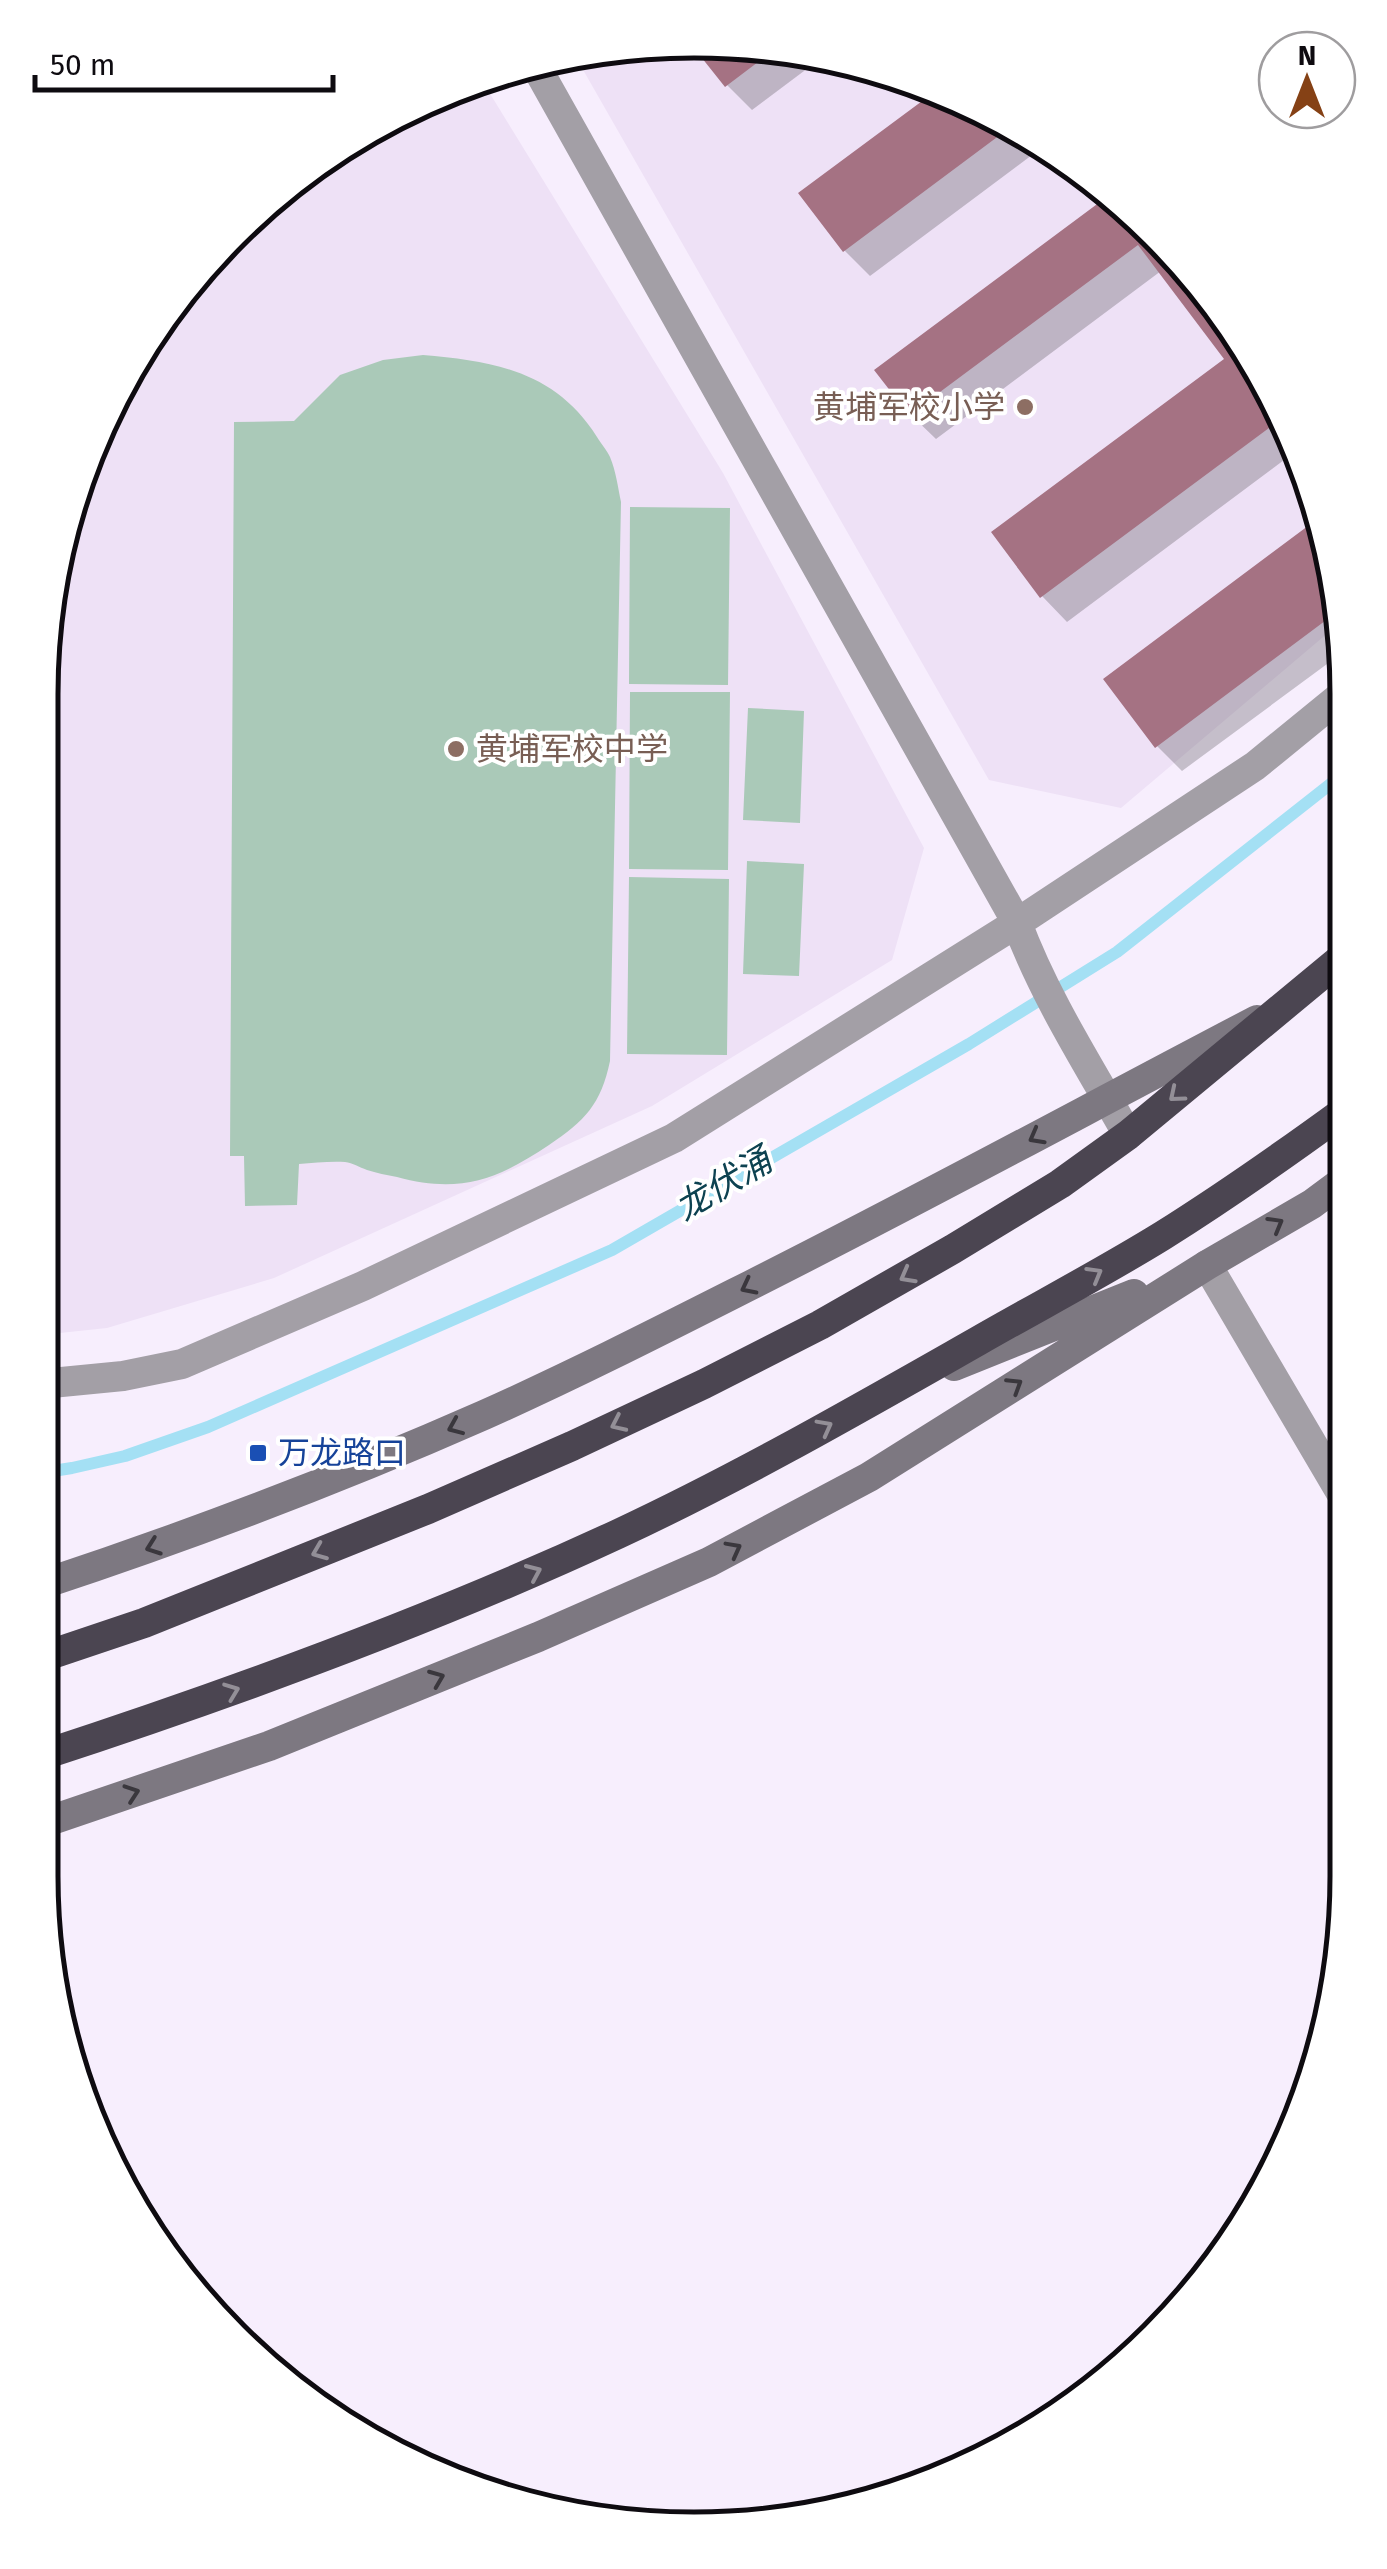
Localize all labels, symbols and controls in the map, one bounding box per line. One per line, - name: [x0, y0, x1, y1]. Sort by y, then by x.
- scale bar: [35, 30, 332, 92]
- north arrow: [1257, 30, 1357, 130]
- text: N: [1298, 39, 1316, 72]
- text: 50 m: [50, 47, 115, 83]
- place label: 黄埔军校小学: [813, 388, 1005, 426]
- marker: 黄埔军校小学: [1014, 396, 1036, 418]
- place label: 黄埔军校中学: [476, 730, 668, 768]
- marker: 黄埔军校中学: [445, 738, 467, 760]
- one-way arrow: [1169, 1083, 1187, 1101]
- one-way arrow: [1029, 1125, 1047, 1145]
- water label: 龙伏涌: [667, 1137, 782, 1229]
- one-way arrow: [1265, 1217, 1283, 1237]
- one-way arrow: [899, 1263, 917, 1283]
- one-way arrow: [1084, 1267, 1102, 1286]
- one-way arrow: [740, 1275, 758, 1295]
- one-way arrow: [1004, 1379, 1022, 1398]
- one-way arrow: [610, 1412, 628, 1432]
- one-way arrow: [447, 1415, 465, 1435]
- one-way arrow: [815, 1420, 833, 1439]
- place label: 万龙路口: [278, 1434, 406, 1472]
- marker: 万龙路口: [247, 1442, 269, 1464]
- one-way arrow: [145, 1535, 162, 1556]
- one-way arrow: [312, 1541, 329, 1561]
- one-way arrow: [724, 1542, 742, 1561]
- one-way arrow: [524, 1564, 542, 1584]
- one-way arrow: [427, 1670, 444, 1690]
- one-way arrow: [222, 1682, 239, 1703]
- one-way arrow: [123, 1784, 140, 1804]

